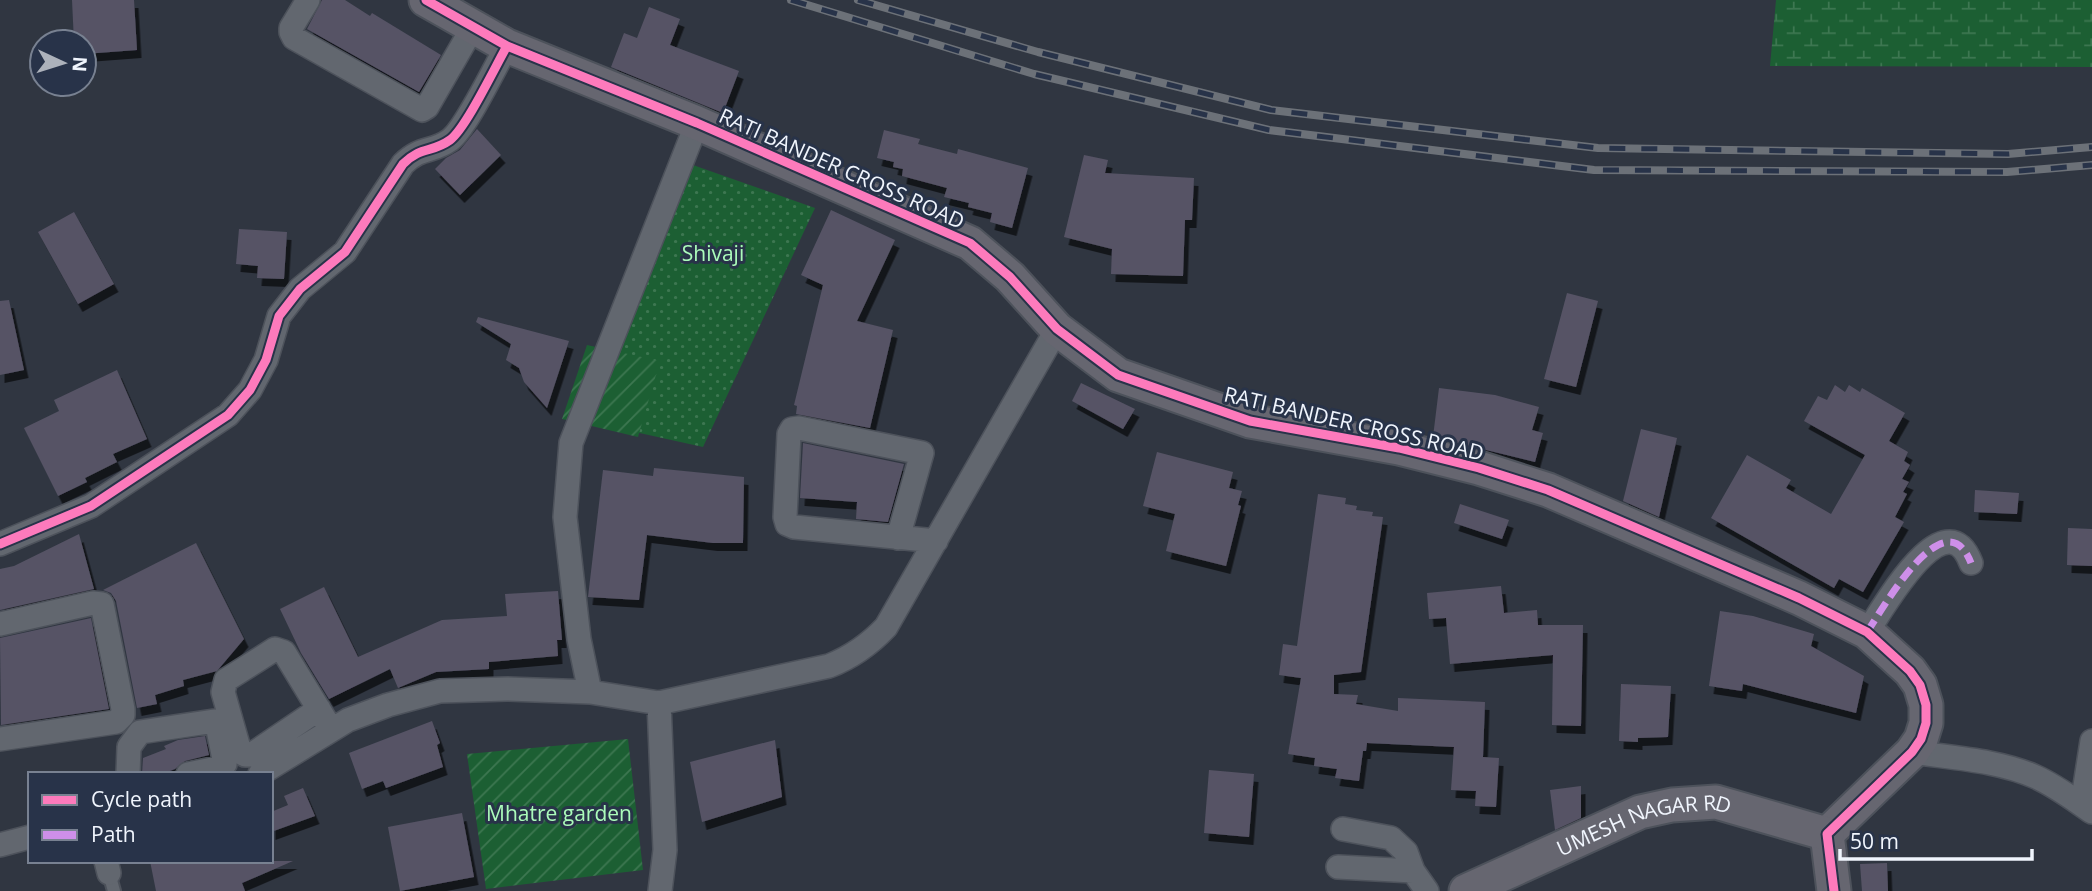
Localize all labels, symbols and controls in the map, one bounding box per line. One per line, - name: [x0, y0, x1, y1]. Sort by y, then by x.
- north arrow: [28, 28, 98, 98]
- text: N: [66, 56, 93, 73]
- street label: RATI BANDER CROSS ROAD: [715, 101, 969, 235]
- park label: Shivaji: [682, 239, 744, 267]
- street label: RATI BANDER CROSS ROAD: [1221, 379, 1487, 467]
- legend: [28, 772, 273, 863]
- text: Cycle path: [91, 785, 192, 813]
- street label: UMESH NAGAR RD: [1552, 788, 1735, 862]
- park label: Mhatre garden: [486, 799, 632, 827]
- scale bar: [1840, 818, 2032, 862]
- text: Path: [91, 820, 136, 848]
- text: 50 m: [1850, 827, 1899, 855]

